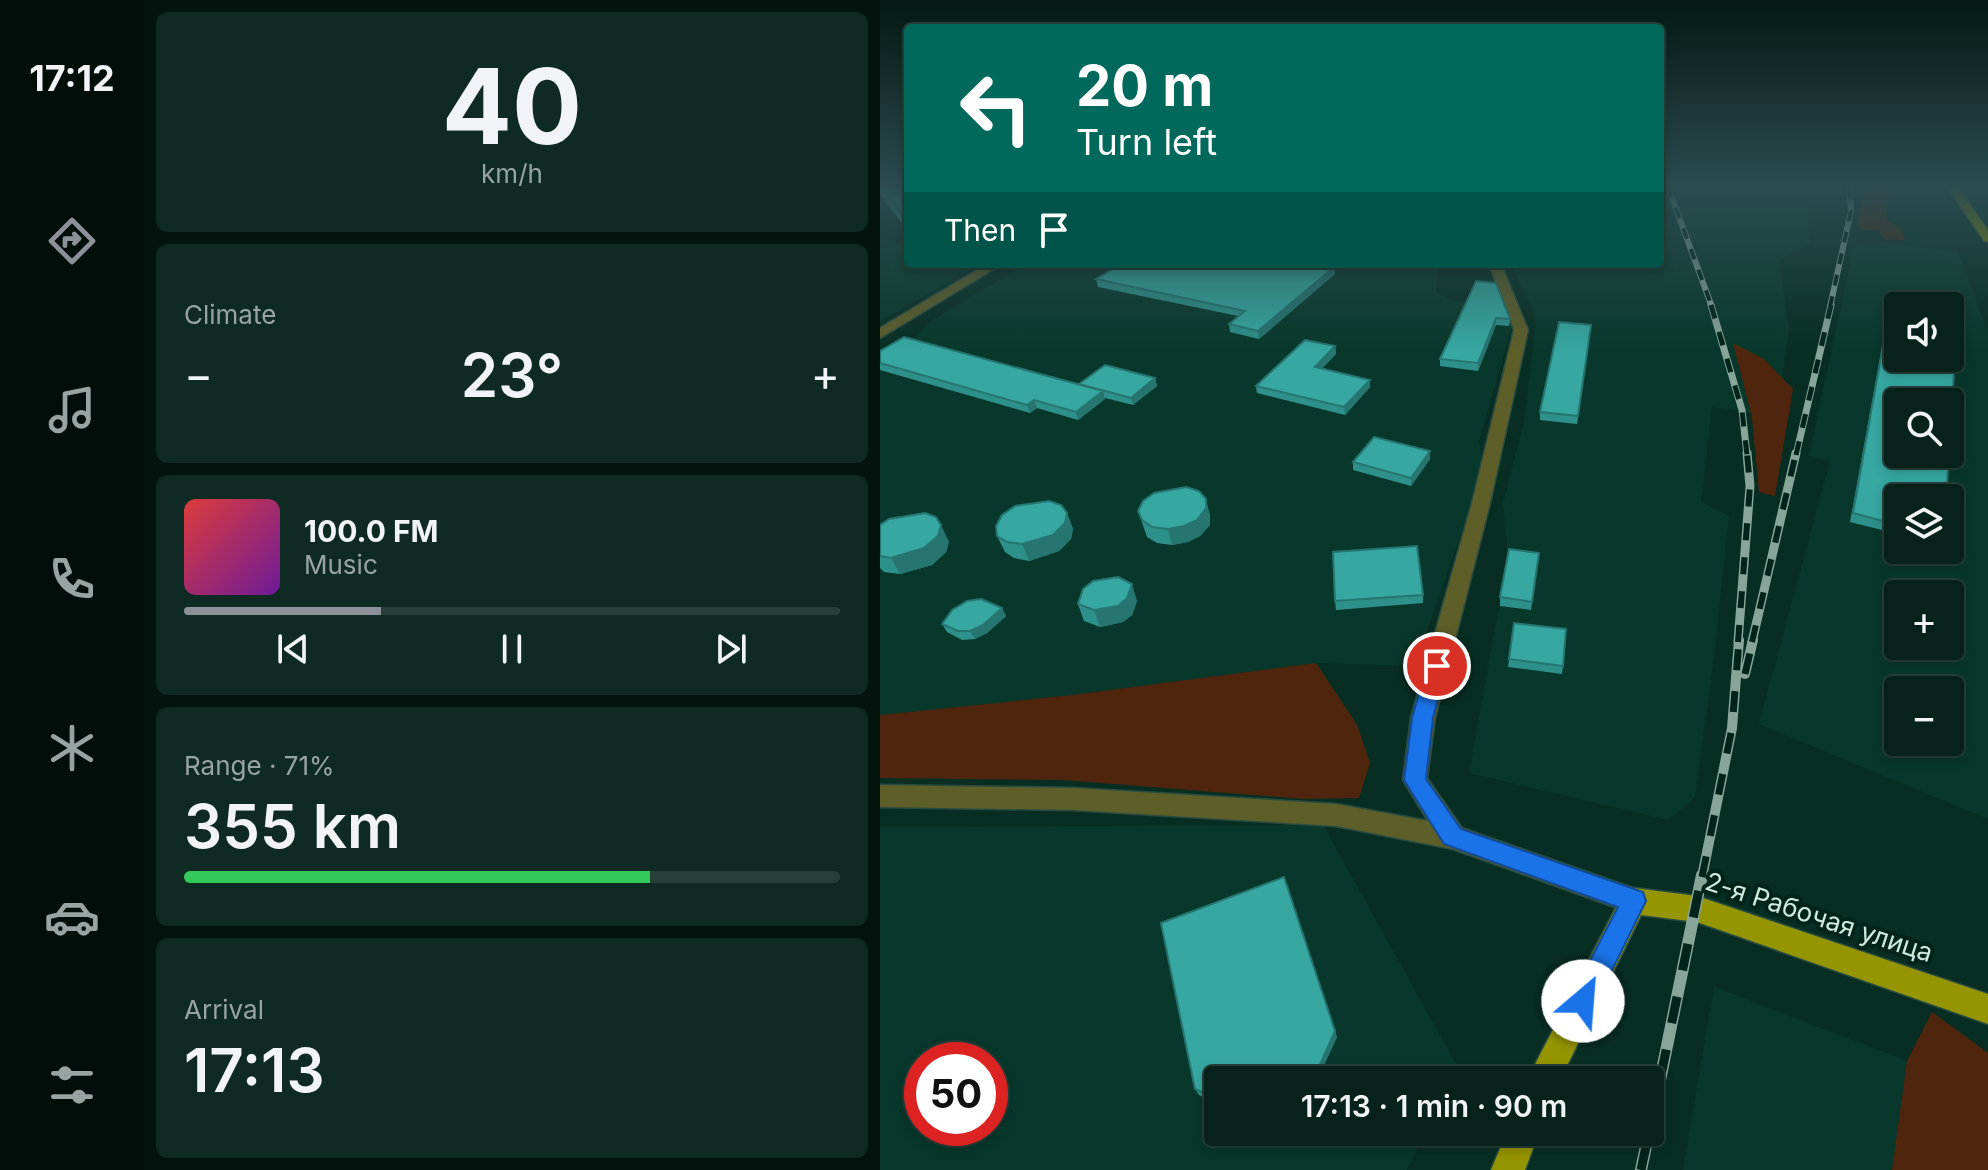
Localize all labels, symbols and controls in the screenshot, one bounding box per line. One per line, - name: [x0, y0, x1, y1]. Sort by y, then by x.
- text: 40: [442, 43, 582, 169]
- text: 20 m: [1076, 52, 1213, 120]
- text: 17:12: [29, 56, 115, 100]
- icon: left: [944, 56, 1048, 160]
- text: Turn left: [1076, 120, 1217, 164]
- text: km/h: [481, 158, 543, 189]
- icon: arrive: [1032, 208, 1076, 252]
- text: Then: [944, 212, 1016, 248]
- icon: directions: [44, 213, 100, 269]
- map controls: [1884, 292, 1964, 756]
- button: sound: [1884, 292, 1964, 372]
- text: Climate: [184, 299, 276, 330]
- text: 23°: [461, 339, 563, 411]
- text: −: [184, 348, 213, 402]
- text: +: [811, 348, 840, 402]
- icon: music: [44, 382, 100, 438]
- button: search: [1884, 388, 1964, 468]
- button: layers: [1884, 484, 1964, 564]
- text: 100.0 FM: [304, 513, 439, 549]
- text: Music: [304, 549, 378, 580]
- icon: phone: [44, 551, 100, 607]
- button: +: [1884, 580, 1964, 660]
- icon: previous: [271, 627, 315, 671]
- icon: pause: [490, 627, 534, 671]
- icon: next: [709, 627, 753, 671]
- pin: [1403, 632, 1471, 700]
- icon: arrive: [1415, 644, 1459, 688]
- button: −: [1884, 676, 1964, 756]
- icon: climate: [44, 720, 100, 776]
- text: Range · 71%: [184, 750, 335, 781]
- text: 355 km: [184, 790, 401, 862]
- street label: 2-я Рабочая улица: [1702, 865, 1937, 968]
- icon: car: [44, 889, 100, 945]
- position arrow: [1541, 959, 1625, 1043]
- text: Arrival: [184, 994, 264, 1025]
- text: 17:13: [184, 1034, 325, 1106]
- speed limit sign: 50: [904, 1042, 1008, 1146]
- icon: filters: [44, 1057, 100, 1113]
- text: 17:13 · 1 min · 90 m: [1301, 1088, 1567, 1124]

